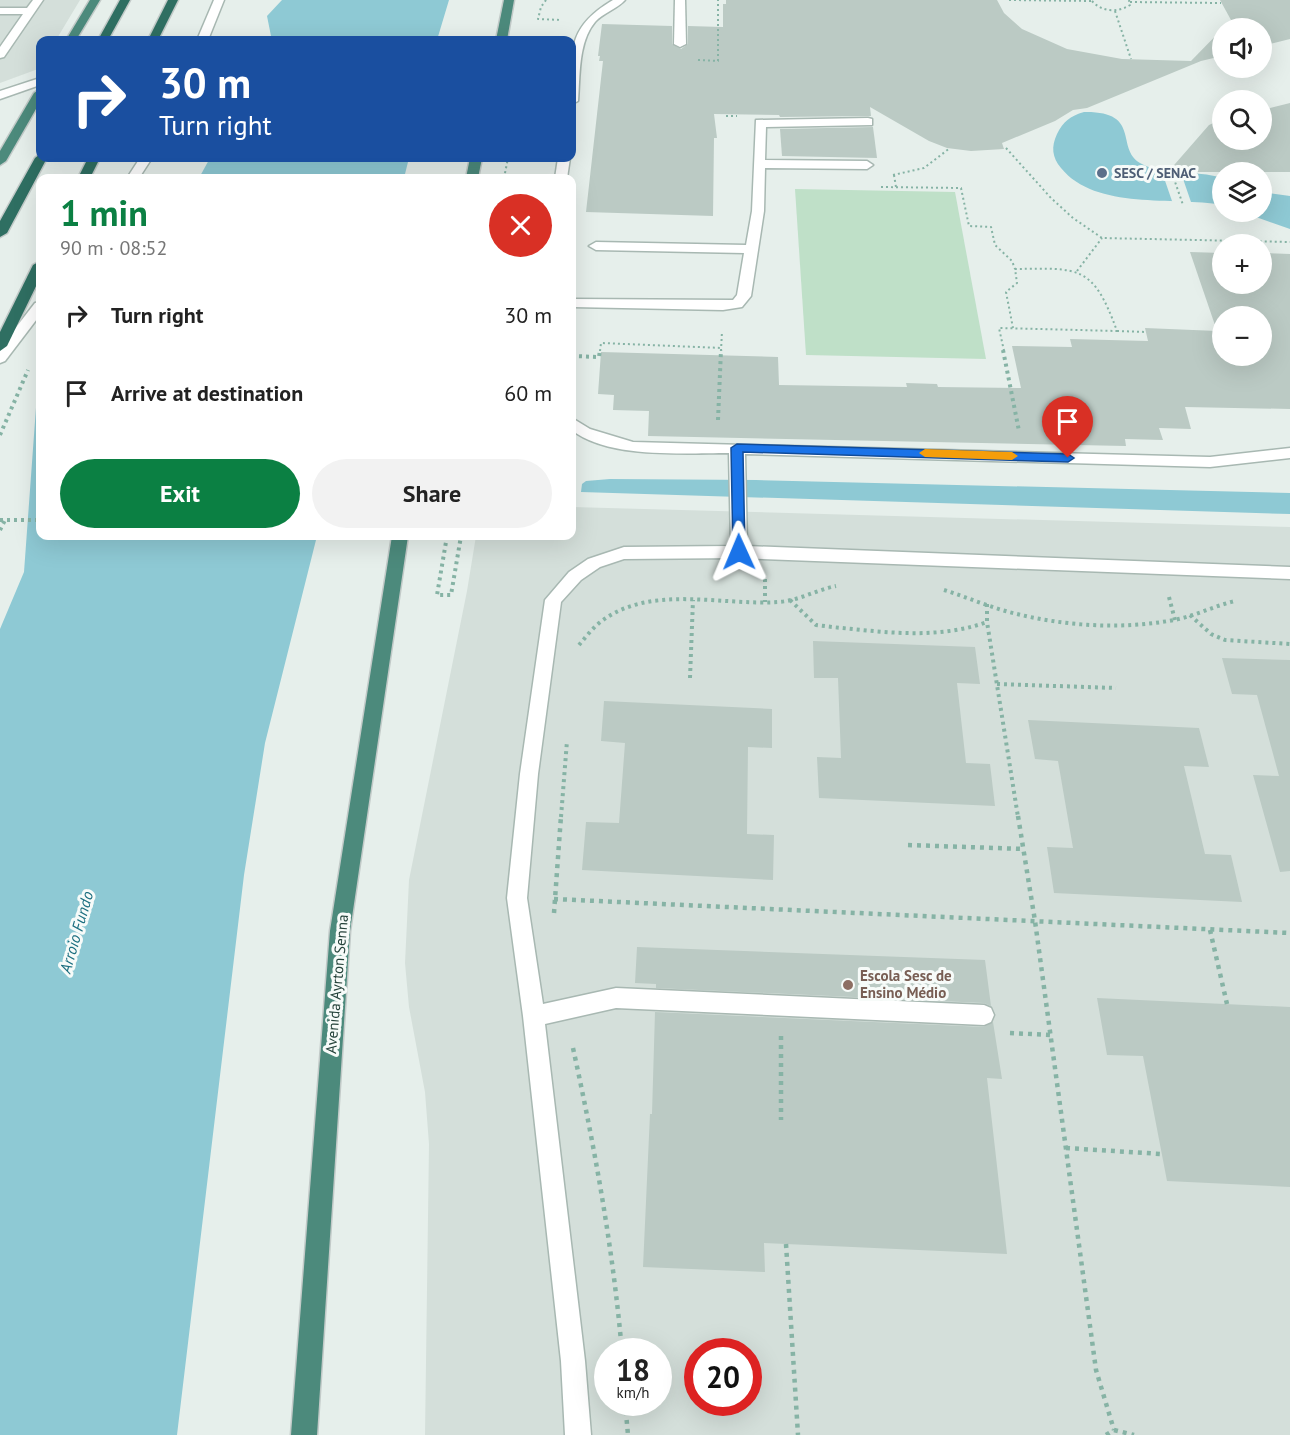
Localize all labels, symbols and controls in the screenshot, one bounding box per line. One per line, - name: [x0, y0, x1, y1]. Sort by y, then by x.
- map controls: [1212, 18, 1272, 366]
- button: sound: [1212, 18, 1272, 78]
- text: 30 m: [159, 55, 251, 110]
- icon: right: [60, 60, 138, 138]
- button: search: [1212, 90, 1272, 150]
- text: Turn right: [159, 108, 272, 142]
- button: layers: [1212, 162, 1272, 222]
- place label: SESC / SENAC: [1114, 164, 1196, 182]
- marker: SESC / SENAC: [1095, 166, 1109, 180]
- text: 1 min: [60, 189, 148, 236]
- button: close: [489, 194, 552, 257]
- button: +: [1212, 234, 1272, 294]
- text: 90 m · 08:52: [60, 235, 167, 261]
- icon: right: [60, 299, 93, 332]
- text: Turn right: [111, 301, 203, 329]
- text: 30 m: [504, 301, 552, 329]
- button: −: [1212, 306, 1272, 366]
- icon: arrive: [60, 377, 93, 410]
- text: Arrive at destination: [111, 379, 303, 407]
- text: 60 m: [504, 379, 552, 407]
- pin: [1042, 396, 1093, 458]
- icon: arrive: [1051, 405, 1084, 438]
- button: Exit: [60, 459, 300, 528]
- button: Share: [312, 459, 552, 528]
- position arrow: [707, 520, 771, 584]
- water label: Arroio Fundo: [55, 889, 97, 976]
- street label: Avenida Ayrton Senna: [321, 914, 352, 1054]
- place label: Escola Sesc de Ensino Médio: [860, 966, 952, 1002]
- marker: Escola Sesc de Ensino Médio: [841, 978, 855, 992]
- speed limit sign: 20: [684, 1338, 762, 1416]
- text: 18: [616, 1350, 650, 1389]
- text: km/h: [617, 1383, 649, 1402]

